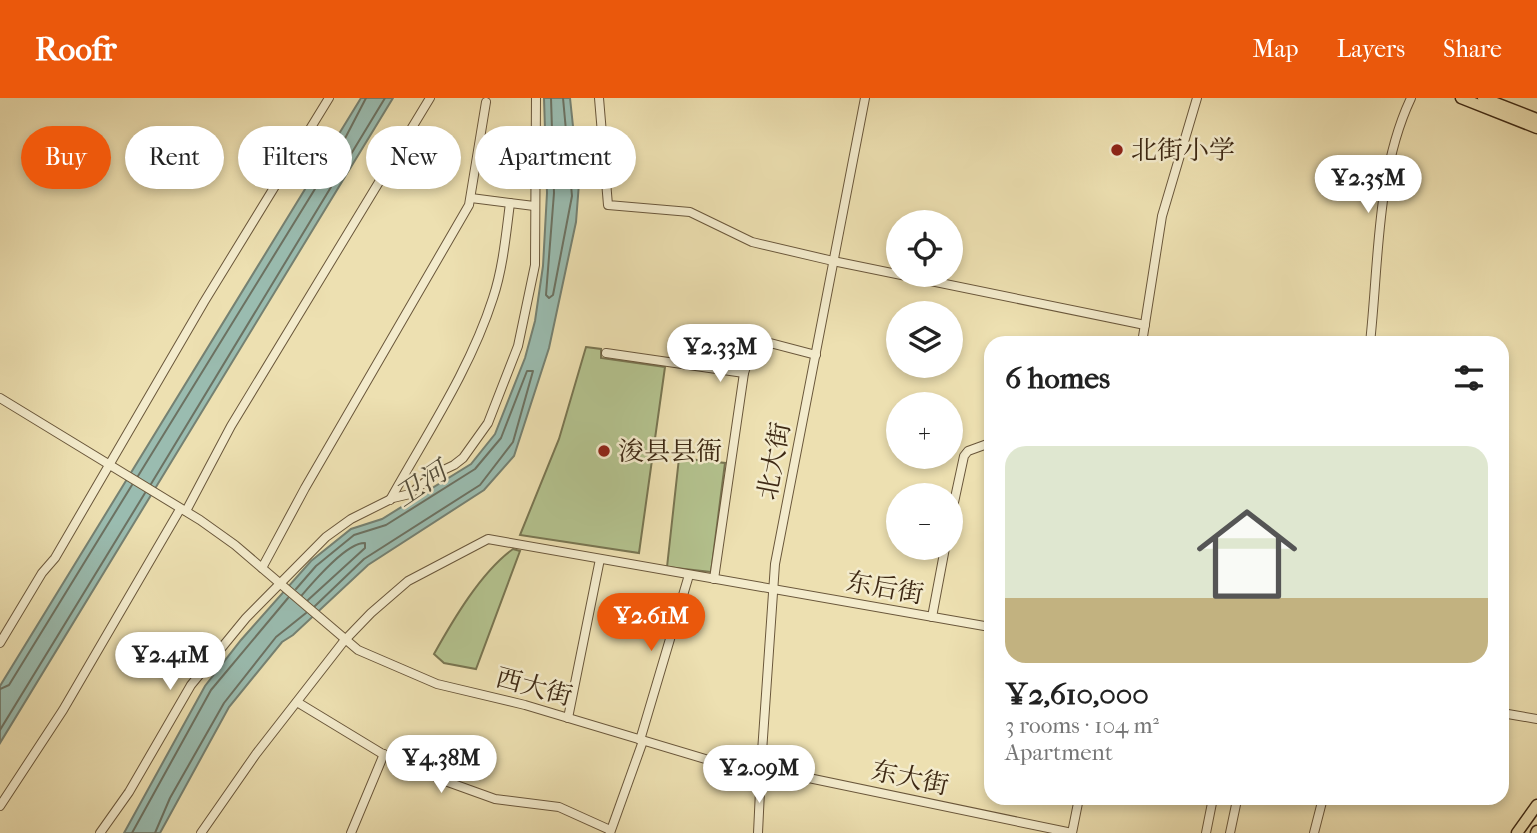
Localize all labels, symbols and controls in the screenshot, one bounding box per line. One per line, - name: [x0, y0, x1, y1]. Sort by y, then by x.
- text: Roofr: [35, 30, 117, 69]
- text: Map: [1253, 35, 1299, 63]
- text: Layers: [1337, 35, 1405, 63]
- text: Share: [1443, 35, 1502, 63]
- chip: Buy: [21, 126, 111, 189]
- chip: Rent: [125, 126, 224, 189]
- chip: Filters: [238, 126, 352, 189]
- chip: New: [366, 126, 461, 189]
- chip: Apartment: [475, 126, 636, 189]
- place label: 北街小学: [1131, 135, 1235, 166]
- marker: 北街小学: [1109, 142, 1125, 158]
- pin: ¥2.35M: [1311, 156, 1425, 215]
- text: ¥2.35M: [1331, 164, 1405, 191]
- map controls: [886, 210, 963, 560]
- button: locate: [886, 210, 963, 287]
- button: layers: [886, 301, 963, 378]
- pin: ¥2.33M: [663, 324, 777, 384]
- text: ¥2.33M: [683, 333, 757, 360]
- icon: filters: [1450, 359, 1488, 397]
- text: 6 homes: [1005, 361, 1110, 396]
- button: +: [886, 392, 963, 469]
- street label: 北大街: [751, 420, 797, 502]
- place label: 浚县县衙: [618, 436, 722, 467]
- marker: 浚县县衙: [596, 443, 612, 459]
- water label: 卫河: [389, 452, 458, 513]
- button: −: [886, 483, 963, 560]
- icon: home: [1184, 491, 1310, 617]
- street label: 东后街: [844, 566, 926, 610]
- pin: ¥2.61M: [594, 594, 708, 653]
- text: ¥2.61M: [613, 602, 689, 629]
- pin: ¥2.41M: [113, 632, 227, 692]
- text: ¥2.41M: [131, 641, 209, 668]
- street label: 西大街: [492, 662, 576, 712]
- text: ¥2,610,000: [1005, 677, 1149, 712]
- text: 3 rooms · 104 m²: [1005, 712, 1159, 739]
- pin: ¥4.38M: [384, 736, 498, 795]
- text: Apartment: [1005, 739, 1113, 766]
- text: ¥4.38M: [402, 744, 480, 771]
- pin: ¥2.09M: [702, 746, 816, 805]
- text: ¥2.09M: [719, 754, 799, 781]
- street label: 东大街: [869, 755, 951, 801]

